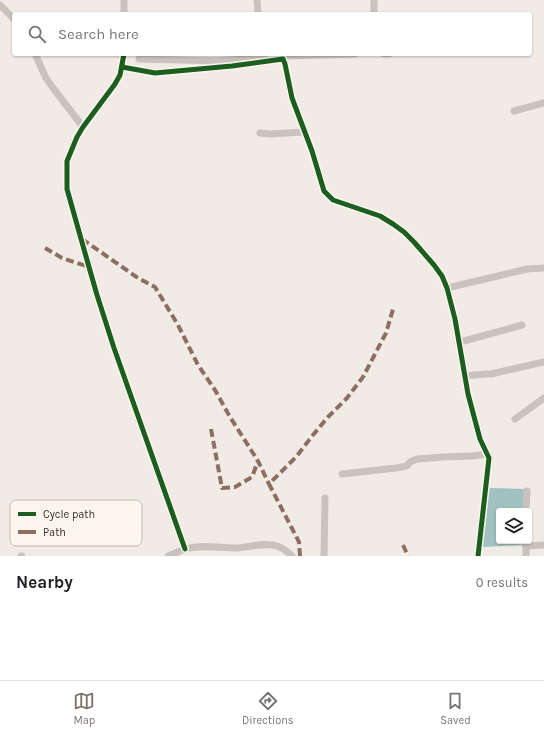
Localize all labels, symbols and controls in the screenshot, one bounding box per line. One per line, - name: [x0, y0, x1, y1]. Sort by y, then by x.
- search box: [12, 12, 532, 56]
- icon: search: [26, 23, 48, 45]
- text: Search here: [58, 25, 139, 43]
- legend: [10, 500, 142, 546]
- text: Cycle path: [43, 508, 95, 521]
- map controls: [496, 508, 532, 544]
- button: layers: [496, 508, 532, 544]
- text: Path: [43, 526, 66, 539]
- text: Nearby: [16, 572, 73, 592]
- text: 0 results: [476, 575, 528, 590]
- tab: Map: [73, 690, 95, 727]
- tab: Directions: [242, 690, 294, 727]
- tab: Saved: [440, 690, 471, 727]

